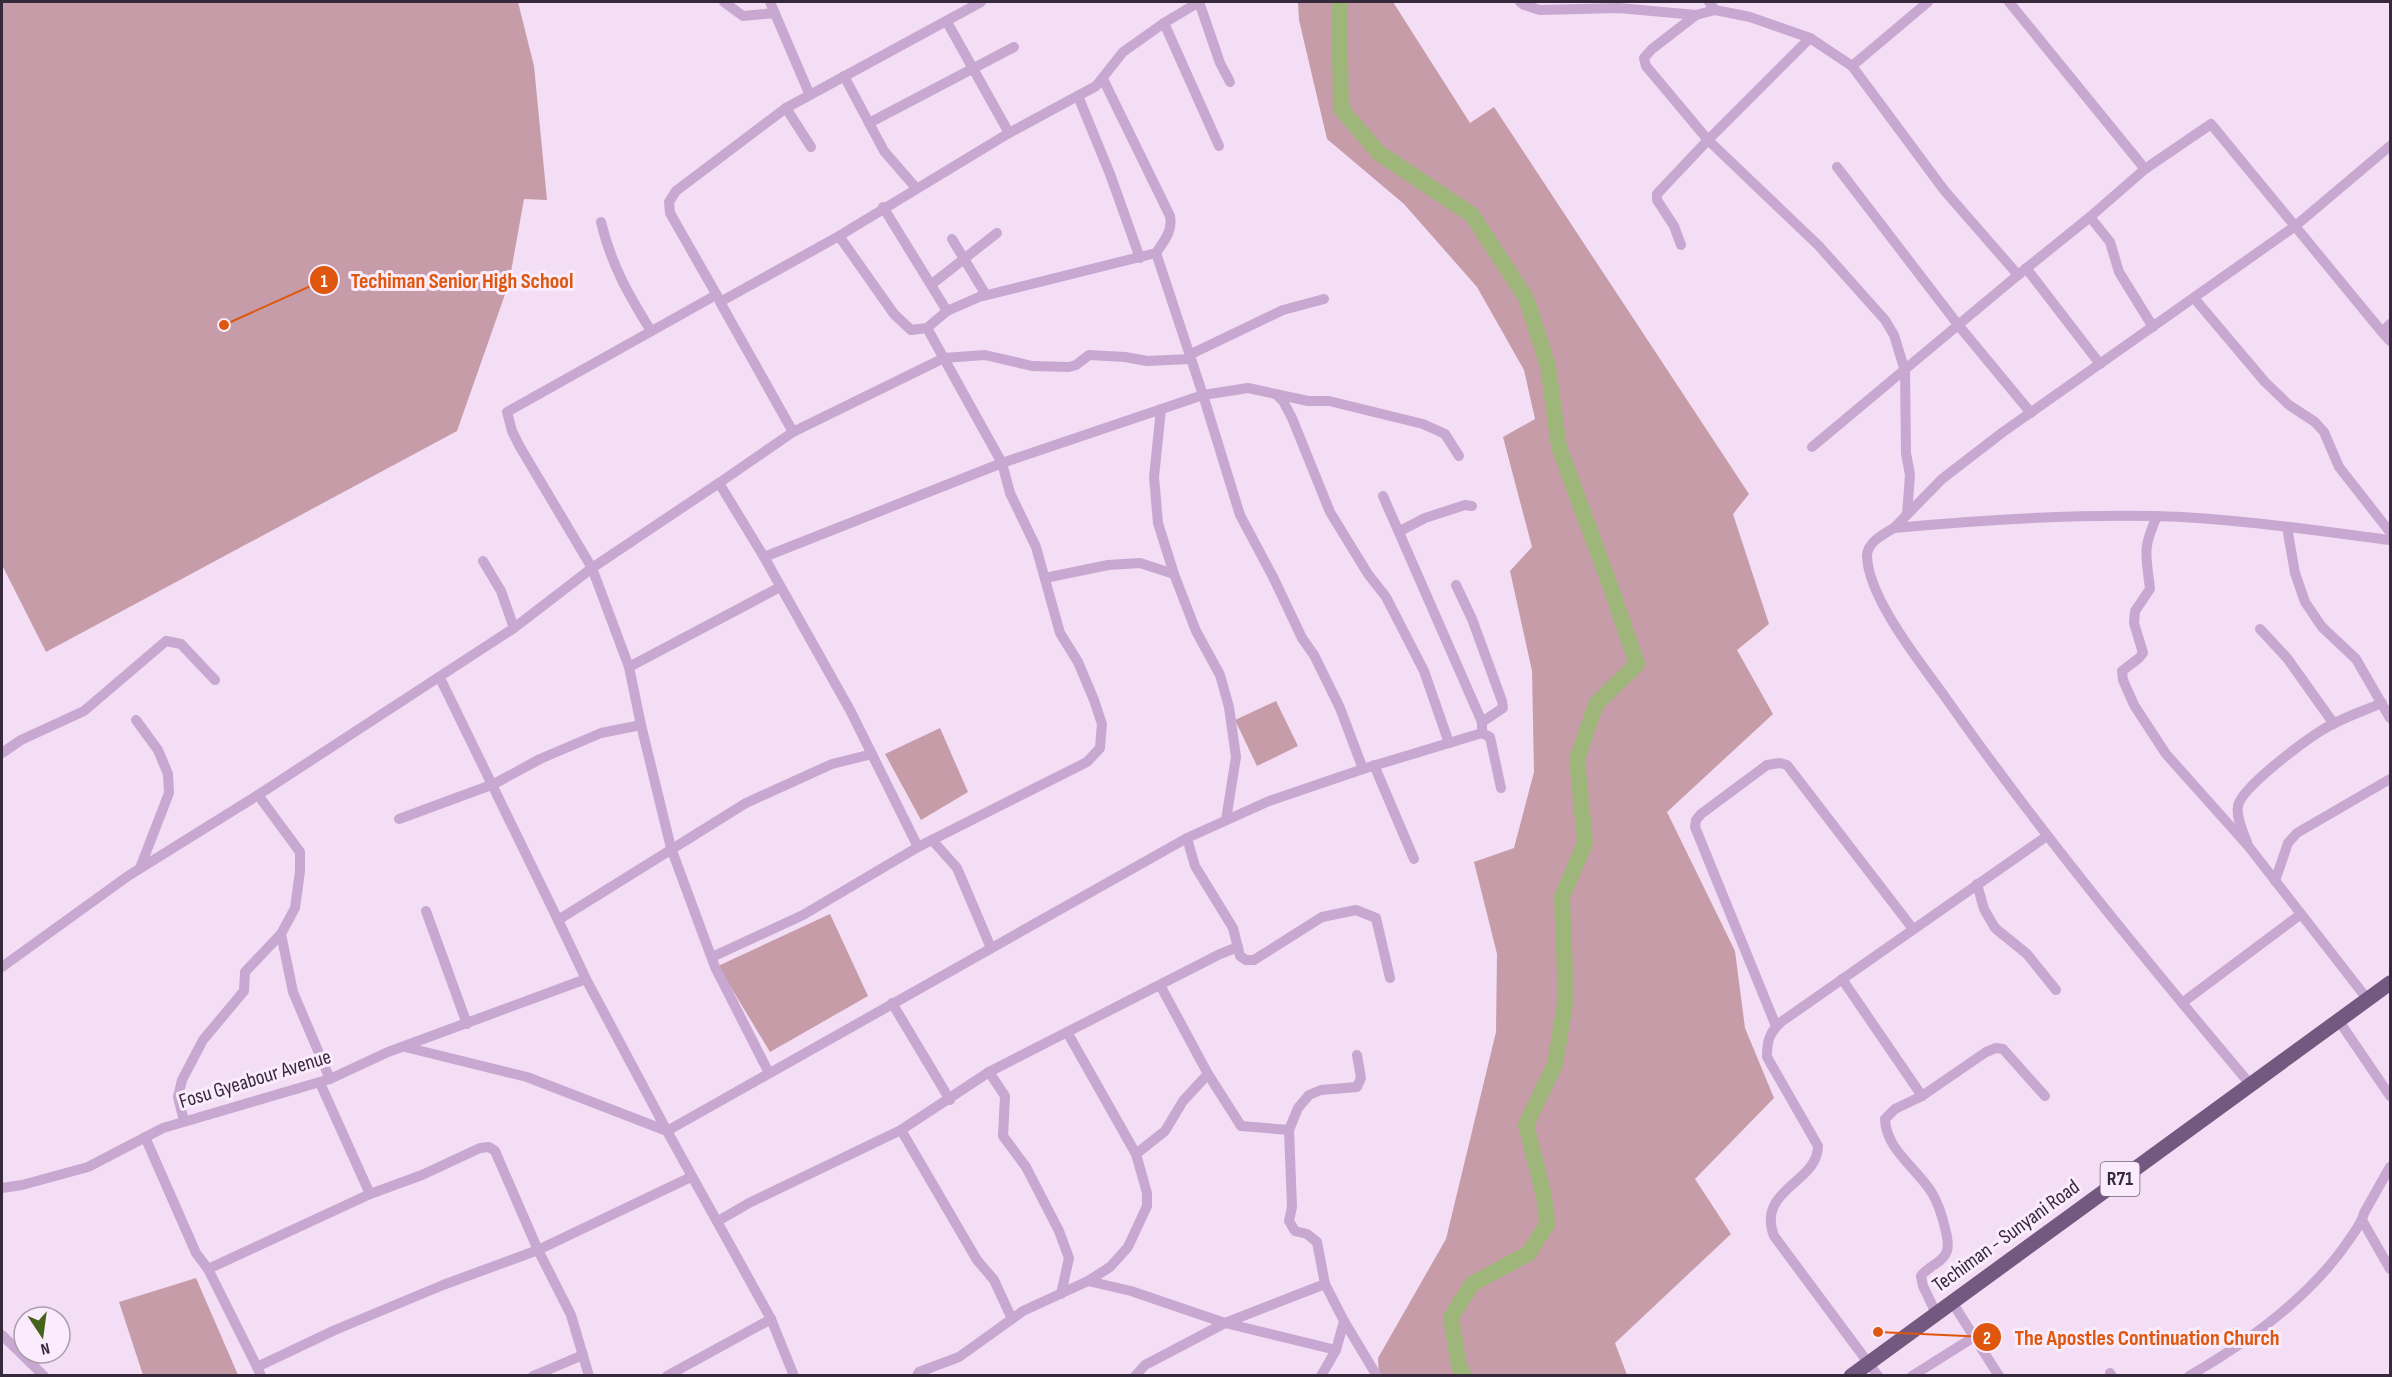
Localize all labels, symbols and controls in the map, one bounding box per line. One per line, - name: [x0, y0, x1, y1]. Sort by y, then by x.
- callout: Techiman Senior High School: [309, 260, 586, 300]
- text: Techiman Senior High School: [351, 268, 573, 295]
- text: 1: [320, 271, 328, 292]
- street label: Fosu Gyeabour Avenue: [176, 1044, 334, 1114]
- road number: R71: [2100, 1162, 2140, 1196]
- street label: Techiman - Sunyani Road: [1928, 1174, 2084, 1298]
- north arrow: [12, 1305, 72, 1365]
- callout: The Apostles Continuation Church: [1972, 1317, 2291, 1357]
- text: The Apostles Continuation Church: [2015, 1325, 2279, 1352]
- text: 2: [1983, 1328, 1991, 1349]
- text: N: [39, 1338, 51, 1358]

